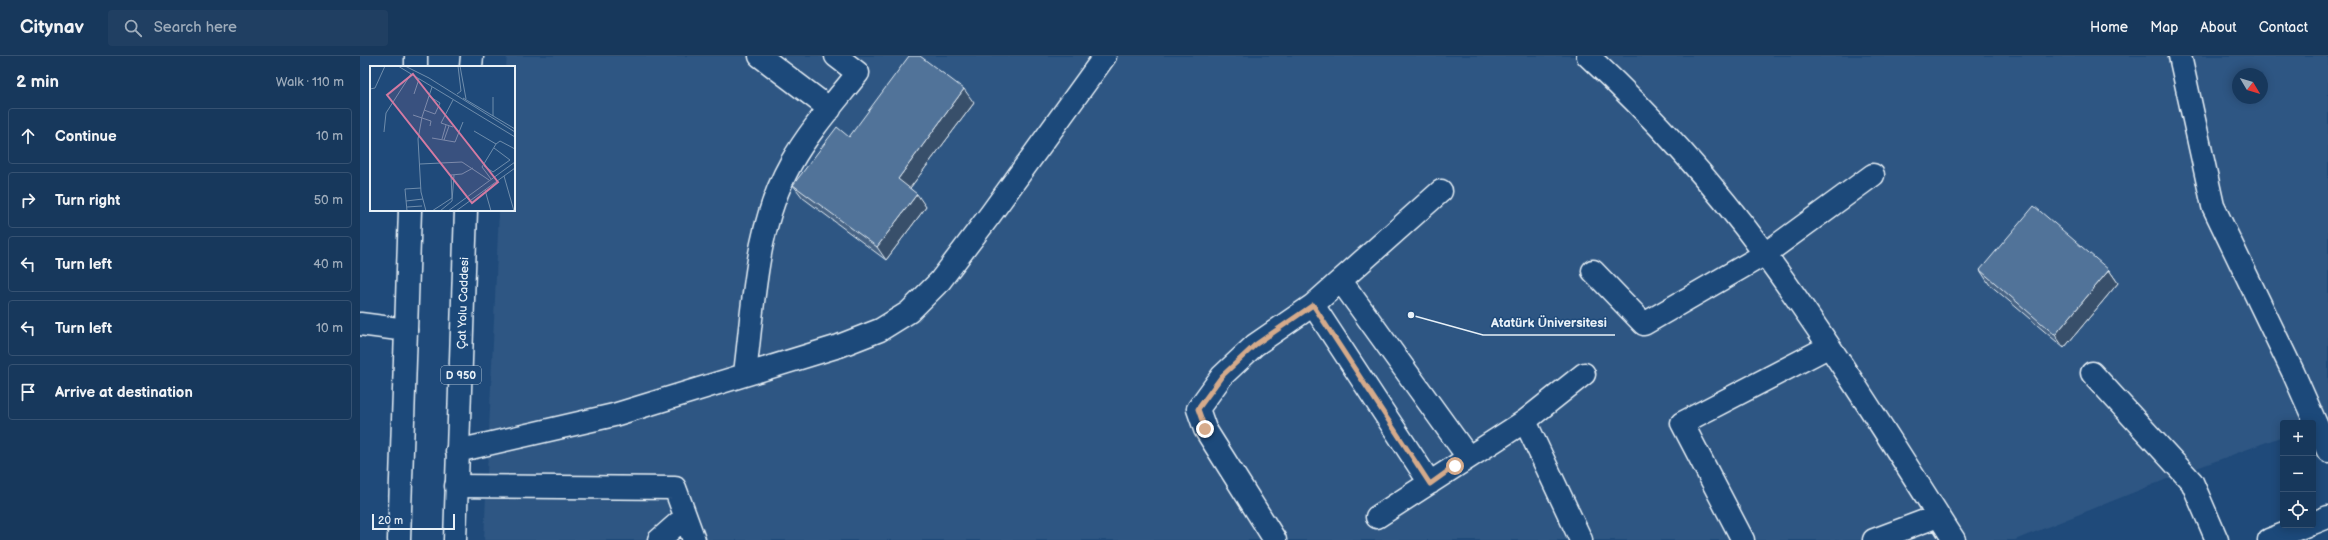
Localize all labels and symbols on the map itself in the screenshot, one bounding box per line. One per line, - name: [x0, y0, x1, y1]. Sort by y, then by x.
- inset map: [370, 66, 515, 211]
- north arrow: [2232, 68, 2268, 104]
- street label: Çat Yolu Caddesi: [454, 257, 472, 349]
- callout: Atatürk Üniversitesi: [1483, 310, 1615, 335]
- text: Atatürk Üniversitesi: [1490, 315, 1607, 331]
- road number: D 950: [441, 366, 481, 384]
- route end: [1196, 420, 1214, 438]
- route start: [1446, 457, 1464, 475]
- scale bar: [372, 512, 455, 531]

